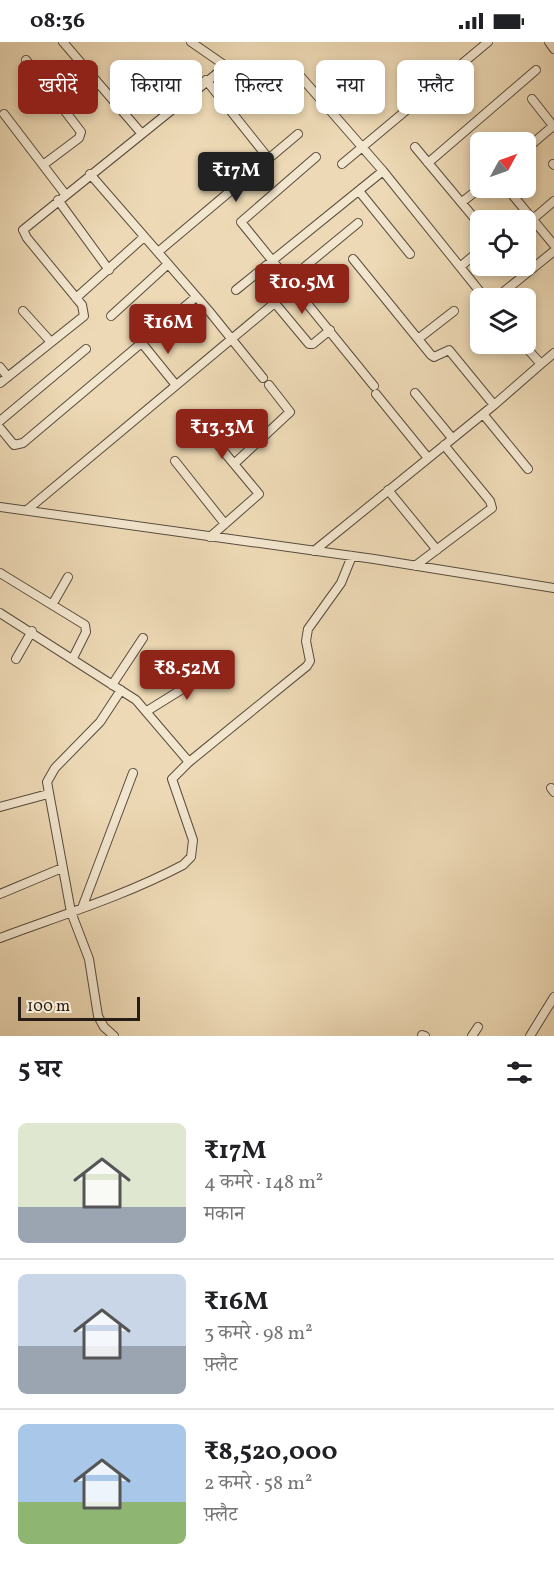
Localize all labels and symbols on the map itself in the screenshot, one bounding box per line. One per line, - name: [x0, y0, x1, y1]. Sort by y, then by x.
- north arrow: [470, 132, 536, 198]
- pin: ₹17M: [200, 152, 272, 203]
- pin: ₹10.5M: [253, 264, 351, 315]
- pin: ₹16M: [132, 304, 204, 355]
- pin: ₹13.3M: [173, 409, 271, 460]
- pin: ₹8.52M: [138, 650, 236, 701]
- scale bar: [18, 994, 140, 1022]

